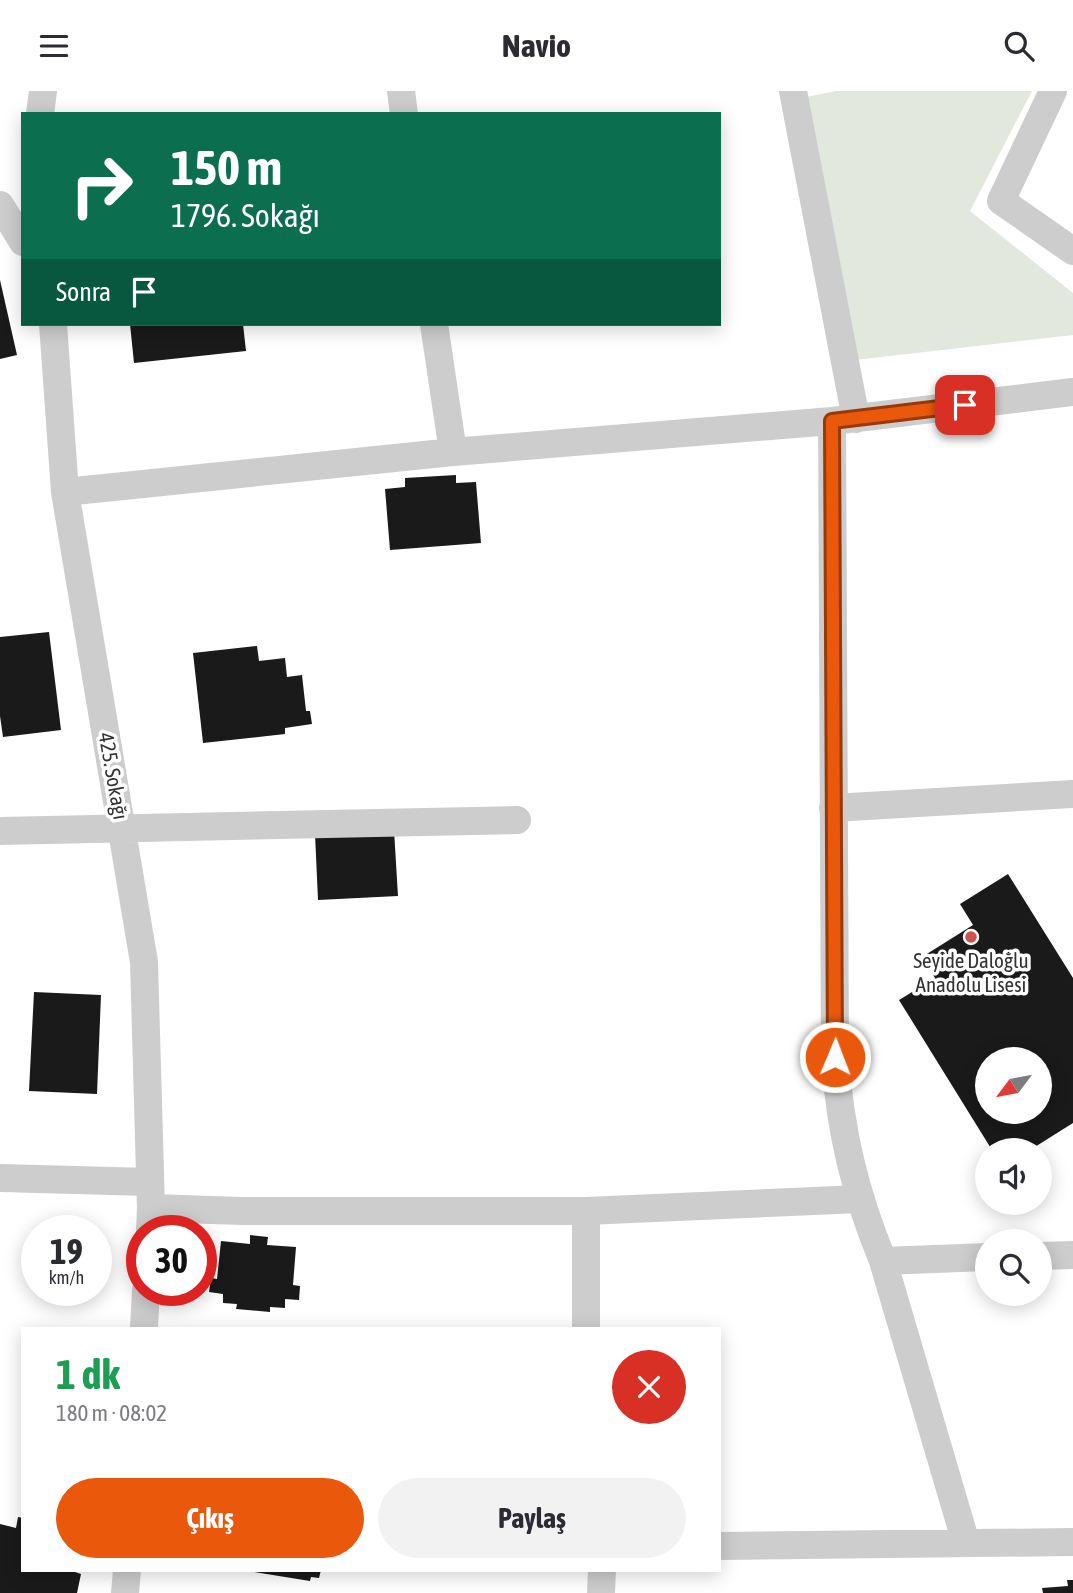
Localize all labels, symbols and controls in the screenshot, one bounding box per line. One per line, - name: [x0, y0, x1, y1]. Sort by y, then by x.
- icon: menu: [35, 27, 73, 65]
- text: Navio: [502, 27, 571, 64]
- icon: search: [1000, 27, 1038, 65]
- text: 150 m: [171, 139, 282, 195]
- icon: right: [56, 140, 147, 231]
- text: 1796. Sokağı: [171, 197, 320, 234]
- icon: arrive: [125, 273, 163, 311]
- text: Sonra: [56, 277, 111, 307]
- pin: [935, 375, 995, 435]
- icon: arrive: [946, 386, 984, 424]
- street label: 425. Sokağı: [95, 731, 133, 821]
- marker: Seyide Daloğlu Anadolu Lisesi: [963, 929, 979, 945]
- place label: Seyide Daloğlu Anadolu Lisesi: [913, 948, 1029, 996]
- position arrow: [798, 1020, 872, 1094]
- north arrow: [975, 1047, 1052, 1123]
- map controls: [975, 1047, 1052, 1306]
- button: sound: [975, 1138, 1052, 1215]
- speed limit sign: 30: [126, 1215, 217, 1306]
- button: search: [975, 1229, 1052, 1306]
- text: 19: [50, 1231, 83, 1271]
- text: km/h: [49, 1267, 84, 1288]
- text: 1 dk: [56, 1350, 120, 1398]
- button: close: [612, 1350, 686, 1424]
- text: 180 m · 08:02: [56, 1400, 167, 1426]
- button: Çıkış: [56, 1478, 364, 1558]
- button: Paylaş: [378, 1478, 686, 1558]

